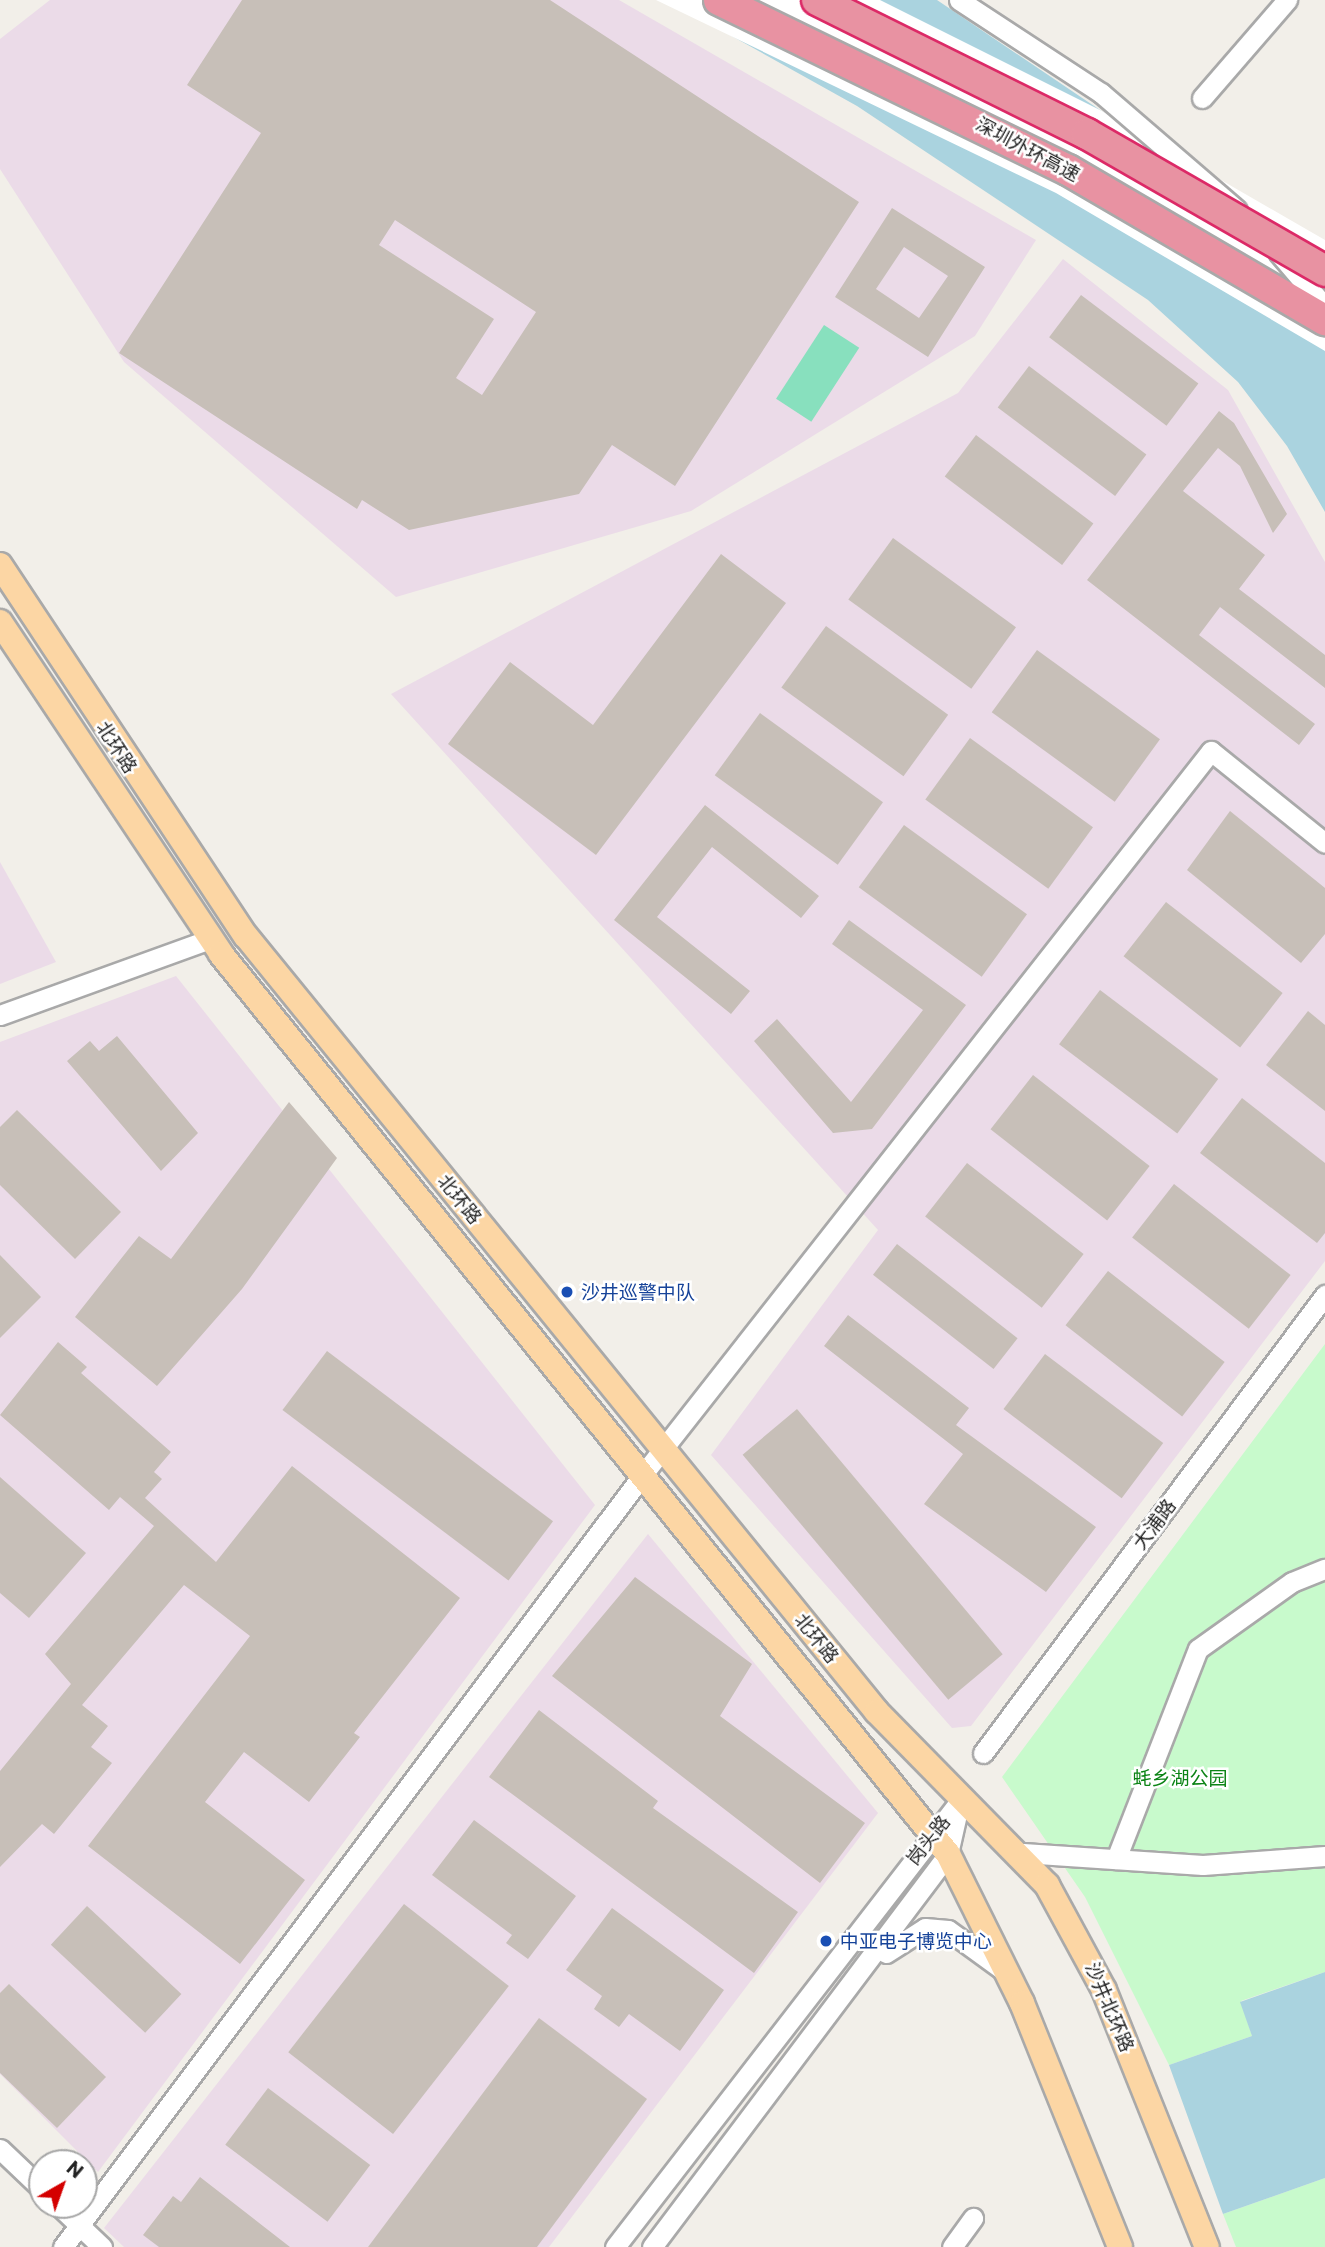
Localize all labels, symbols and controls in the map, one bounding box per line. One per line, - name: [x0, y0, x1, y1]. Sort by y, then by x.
- street label: 深圳外环高速: [972, 112, 1084, 186]
- street label: 北环路: [92, 717, 142, 777]
- street label: 北环路: [433, 1170, 487, 1228]
- place label: 沙井巡警中队: [581, 1281, 695, 1303]
- marker: 沙井巡警中队: [559, 1284, 575, 1300]
- street label: 大浦路: [1128, 1494, 1180, 1554]
- street label: 北环路: [790, 1609, 844, 1667]
- park label: 蚝乡湖公园: [1133, 1767, 1227, 1789]
- street label: 岗头路: [901, 1811, 955, 1869]
- place label: 中亚电子博览中心: [840, 1930, 992, 1952]
- marker: 中亚电子博览中心: [818, 1933, 834, 1949]
- street label: 沙井北环路: [1081, 1959, 1139, 2055]
- north arrow: [28, 2149, 98, 2219]
- text: N: [63, 2156, 88, 2182]

